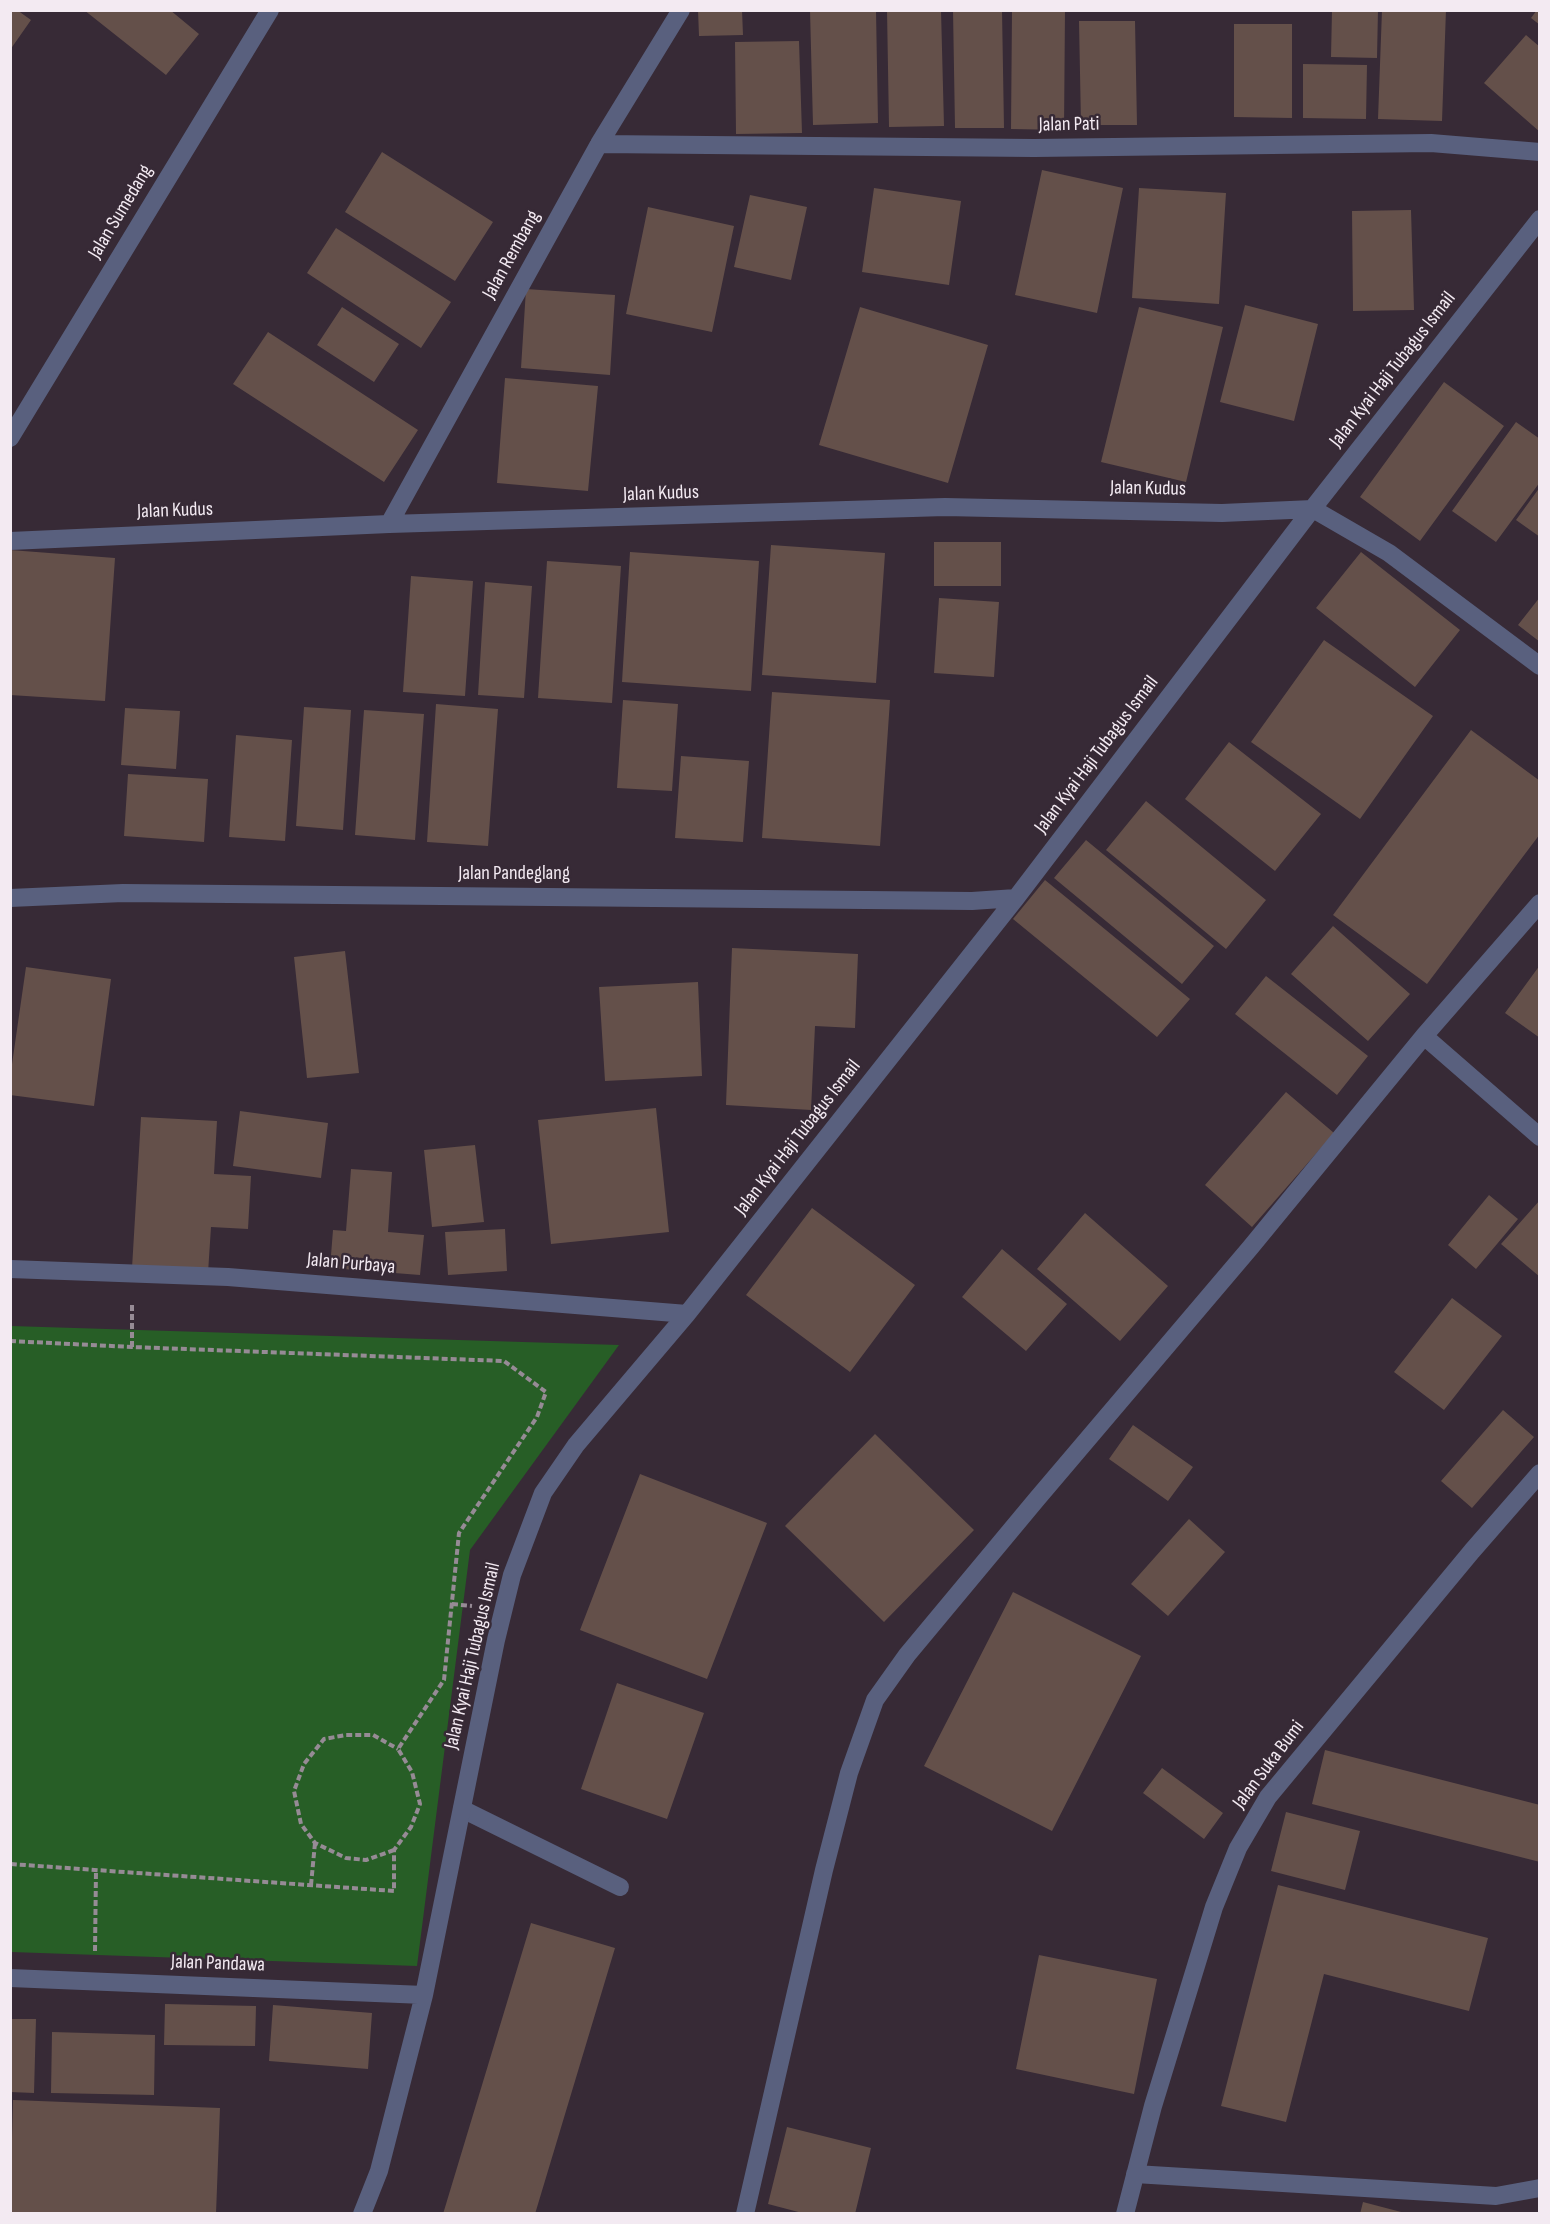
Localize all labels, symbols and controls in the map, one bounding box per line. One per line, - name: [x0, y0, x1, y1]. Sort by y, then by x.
- street label: Jalan Pati: [1038, 112, 1100, 138]
- street label: Jalan Sumedang: [84, 161, 158, 263]
- street label: Jalan Rembang: [478, 207, 546, 303]
- street label: Jalan Kyai Haji Tubagus Ismail: [1325, 287, 1461, 453]
- street label: Jalan Kudus: [1110, 476, 1186, 502]
- street label: Jalan Kudus: [623, 481, 699, 507]
- street label: Jalan Kudus: [137, 498, 213, 524]
- street label: Jalan Kyai Haji Tubagus Ismail: [1030, 672, 1164, 838]
- street label: Jalan Pandeglang: [458, 862, 570, 886]
- street label: Jalan Kyai Haji Tubagus Ismail: [730, 1055, 866, 1221]
- street label: Jalan Purbaya: [306, 1248, 396, 1280]
- street label: Jalan Kyai Haji Tubagus Ismail: [440, 1560, 506, 1752]
- street label: Jalan Suka Bumi: [1228, 1716, 1310, 1814]
- street label: Jalan Pandawa: [171, 1950, 265, 1978]

